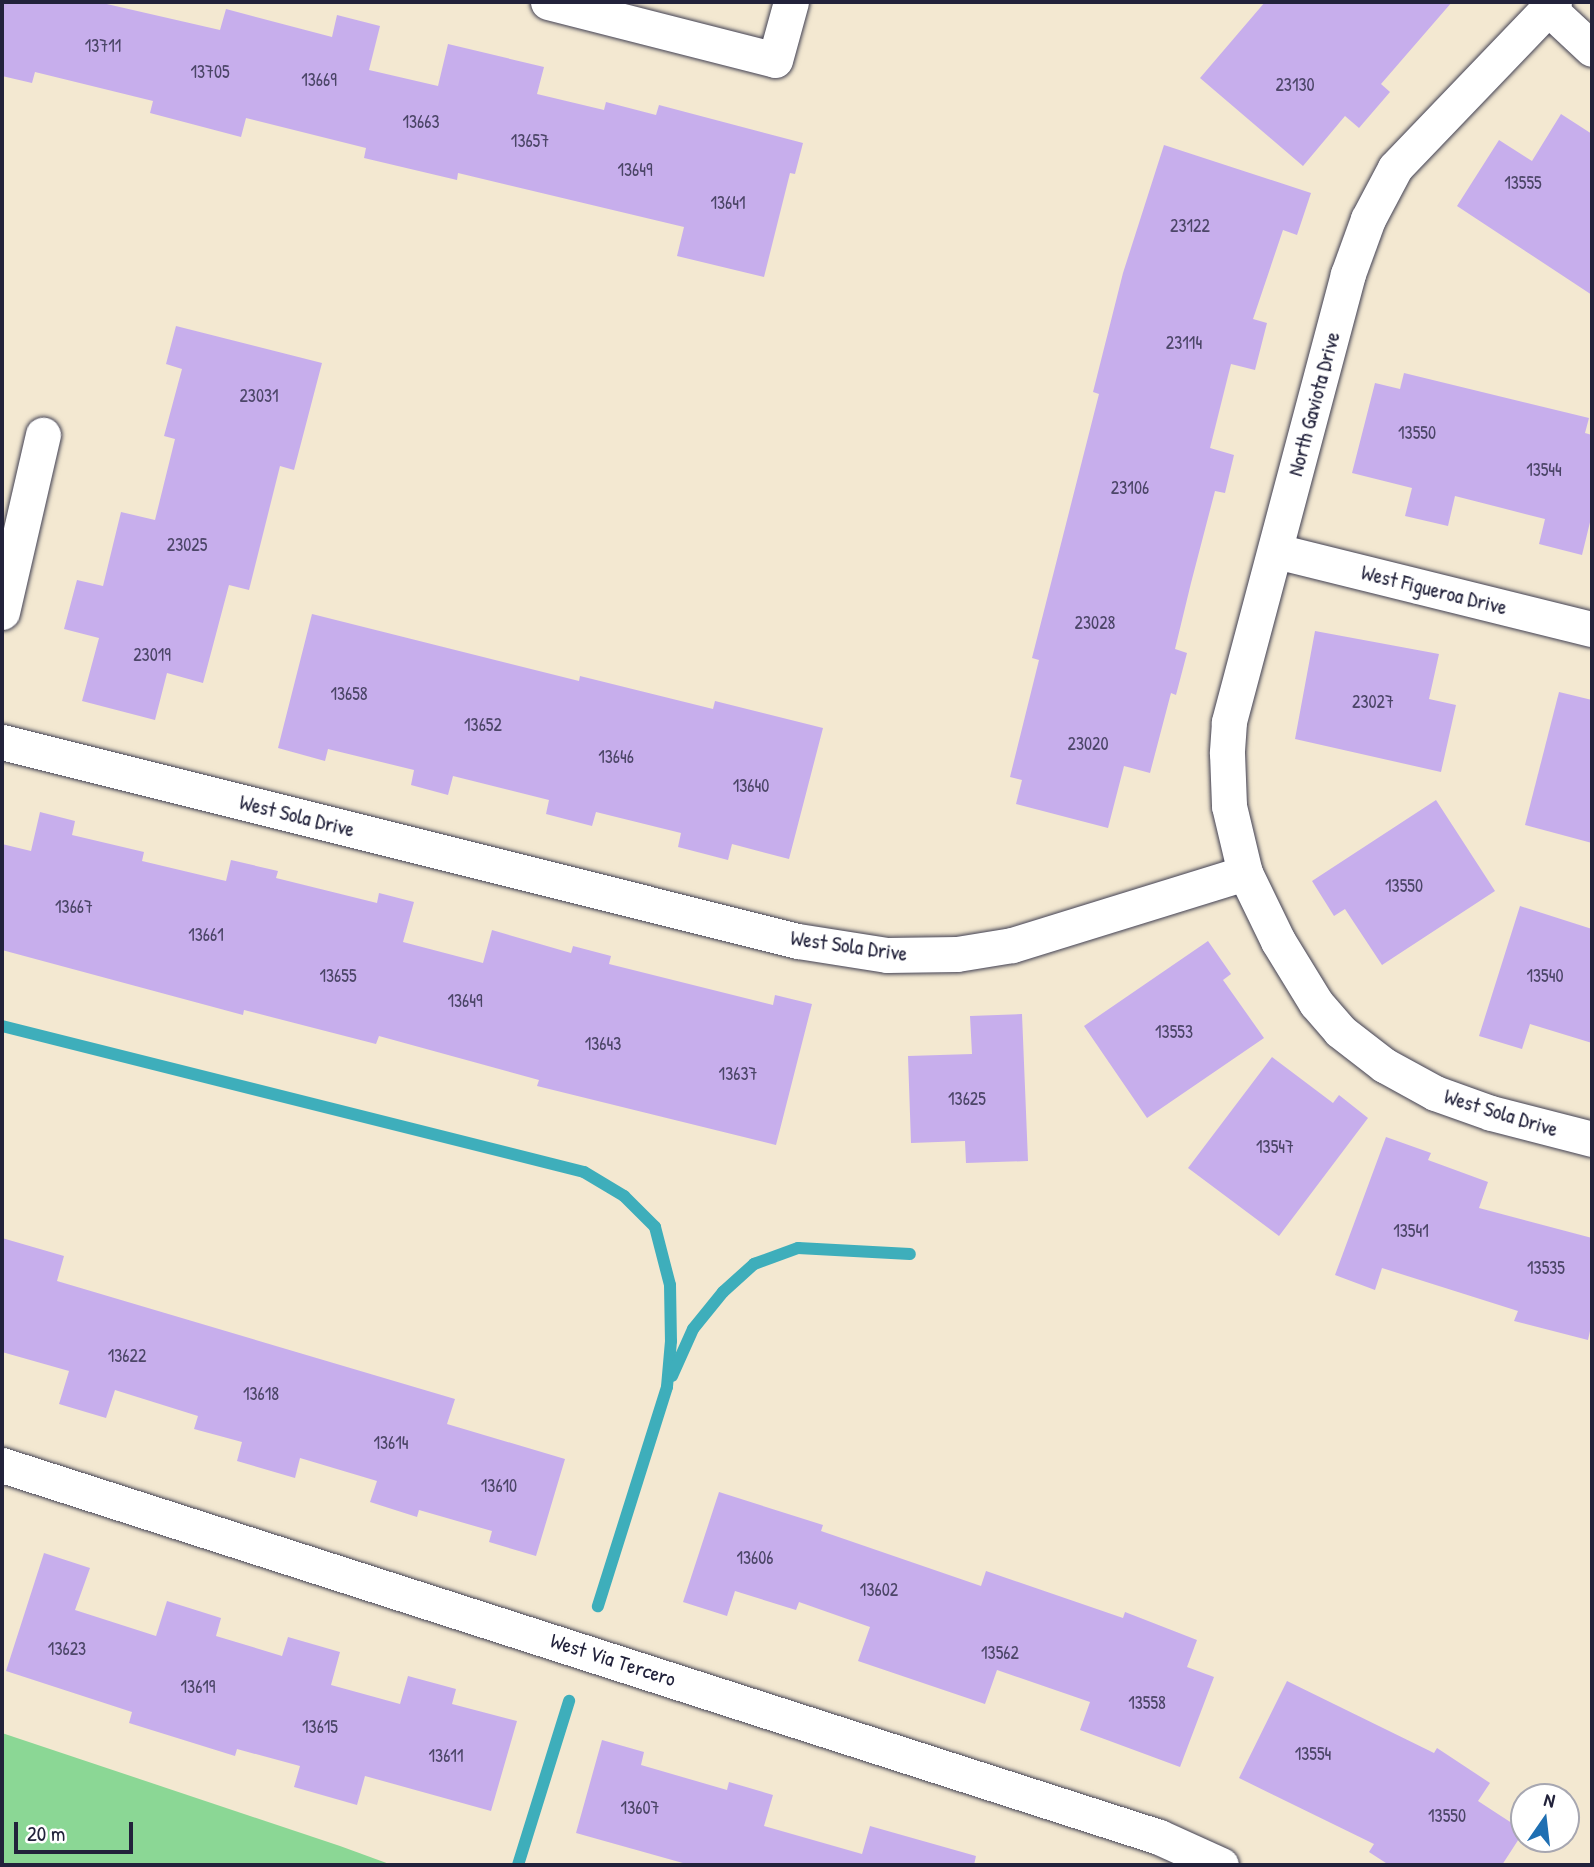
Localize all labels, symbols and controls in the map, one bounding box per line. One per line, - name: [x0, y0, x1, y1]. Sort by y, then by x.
- house number: 13711: [85, 35, 121, 57]
- house number: 13705: [190, 61, 230, 83]
- house number: 13669: [301, 69, 337, 91]
- house number: 23130: [1275, 74, 1315, 96]
- house number: 13663: [402, 111, 440, 133]
- house number: 13657: [511, 130, 549, 152]
- house number: 13649: [617, 159, 653, 181]
- house number: 13555: [1504, 172, 1542, 194]
- house number: 13641: [710, 192, 746, 214]
- house number: 23122: [1170, 215, 1210, 237]
- street label: North Gaviota Drive: [1283, 329, 1345, 479]
- house number: 23114: [1166, 332, 1202, 354]
- house number: 23031: [239, 385, 279, 407]
- house number: 13550: [1398, 422, 1436, 444]
- house number: 13544: [1526, 459, 1562, 481]
- house number: 23106: [1111, 477, 1149, 499]
- house number: 23025: [167, 534, 207, 556]
- street label: West Figueroa Drive: [1359, 560, 1509, 620]
- house number: 23028: [1075, 612, 1115, 634]
- house number: 23019: [133, 644, 171, 666]
- house number: 13658: [330, 683, 368, 705]
- house number: 23027: [1352, 691, 1394, 713]
- house number: 13652: [464, 714, 502, 736]
- house number: 23020: [1067, 733, 1109, 755]
- house number: 13646: [598, 746, 634, 768]
- house number: 13640: [733, 775, 769, 797]
- street label: West Sola Drive: [237, 790, 357, 842]
- house number: 13550: [1385, 875, 1423, 897]
- house number: 13667: [55, 896, 93, 918]
- house number: 13661: [188, 924, 224, 946]
- street label: West Sola Drive: [789, 925, 909, 967]
- house number: 13655: [319, 965, 357, 987]
- house number: 13540: [1526, 965, 1564, 987]
- house number: 13649: [447, 990, 483, 1012]
- house number: 13553: [1155, 1021, 1193, 1043]
- house number: 13643: [585, 1033, 621, 1055]
- house number: 13637: [719, 1063, 757, 1085]
- street label: West Sola Drive: [1441, 1084, 1561, 1142]
- house number: 13625: [948, 1088, 986, 1110]
- house number: 13547: [1256, 1136, 1294, 1158]
- house number: 13541: [1393, 1220, 1429, 1242]
- house number: 13535: [1527, 1257, 1565, 1279]
- house number: 13622: [108, 1345, 146, 1367]
- house number: 13618: [243, 1383, 279, 1405]
- house number: 13614: [373, 1432, 409, 1454]
- house number: 13610: [481, 1475, 517, 1497]
- house number: 13606: [736, 1547, 774, 1569]
- house number: 13602: [860, 1579, 898, 1601]
- street label: West Via Tercero: [547, 1628, 679, 1692]
- house number: 13623: [48, 1638, 86, 1660]
- house number: 13562: [981, 1642, 1019, 1664]
- house number: 13619: [181, 1676, 215, 1698]
- house number: 13558: [1128, 1692, 1166, 1714]
- house number: 13615: [302, 1716, 338, 1738]
- house number: 13554: [1295, 1743, 1331, 1765]
- house number: 13611: [429, 1745, 463, 1767]
- north arrow: [1510, 1783, 1580, 1853]
- text: N: [1542, 1786, 1558, 1813]
- house number: 13607: [621, 1797, 659, 1819]
- house number: 13550: [1428, 1805, 1466, 1827]
- scale bar: [18, 1808, 136, 1852]
- text: 20 m: [27, 1819, 65, 1848]

